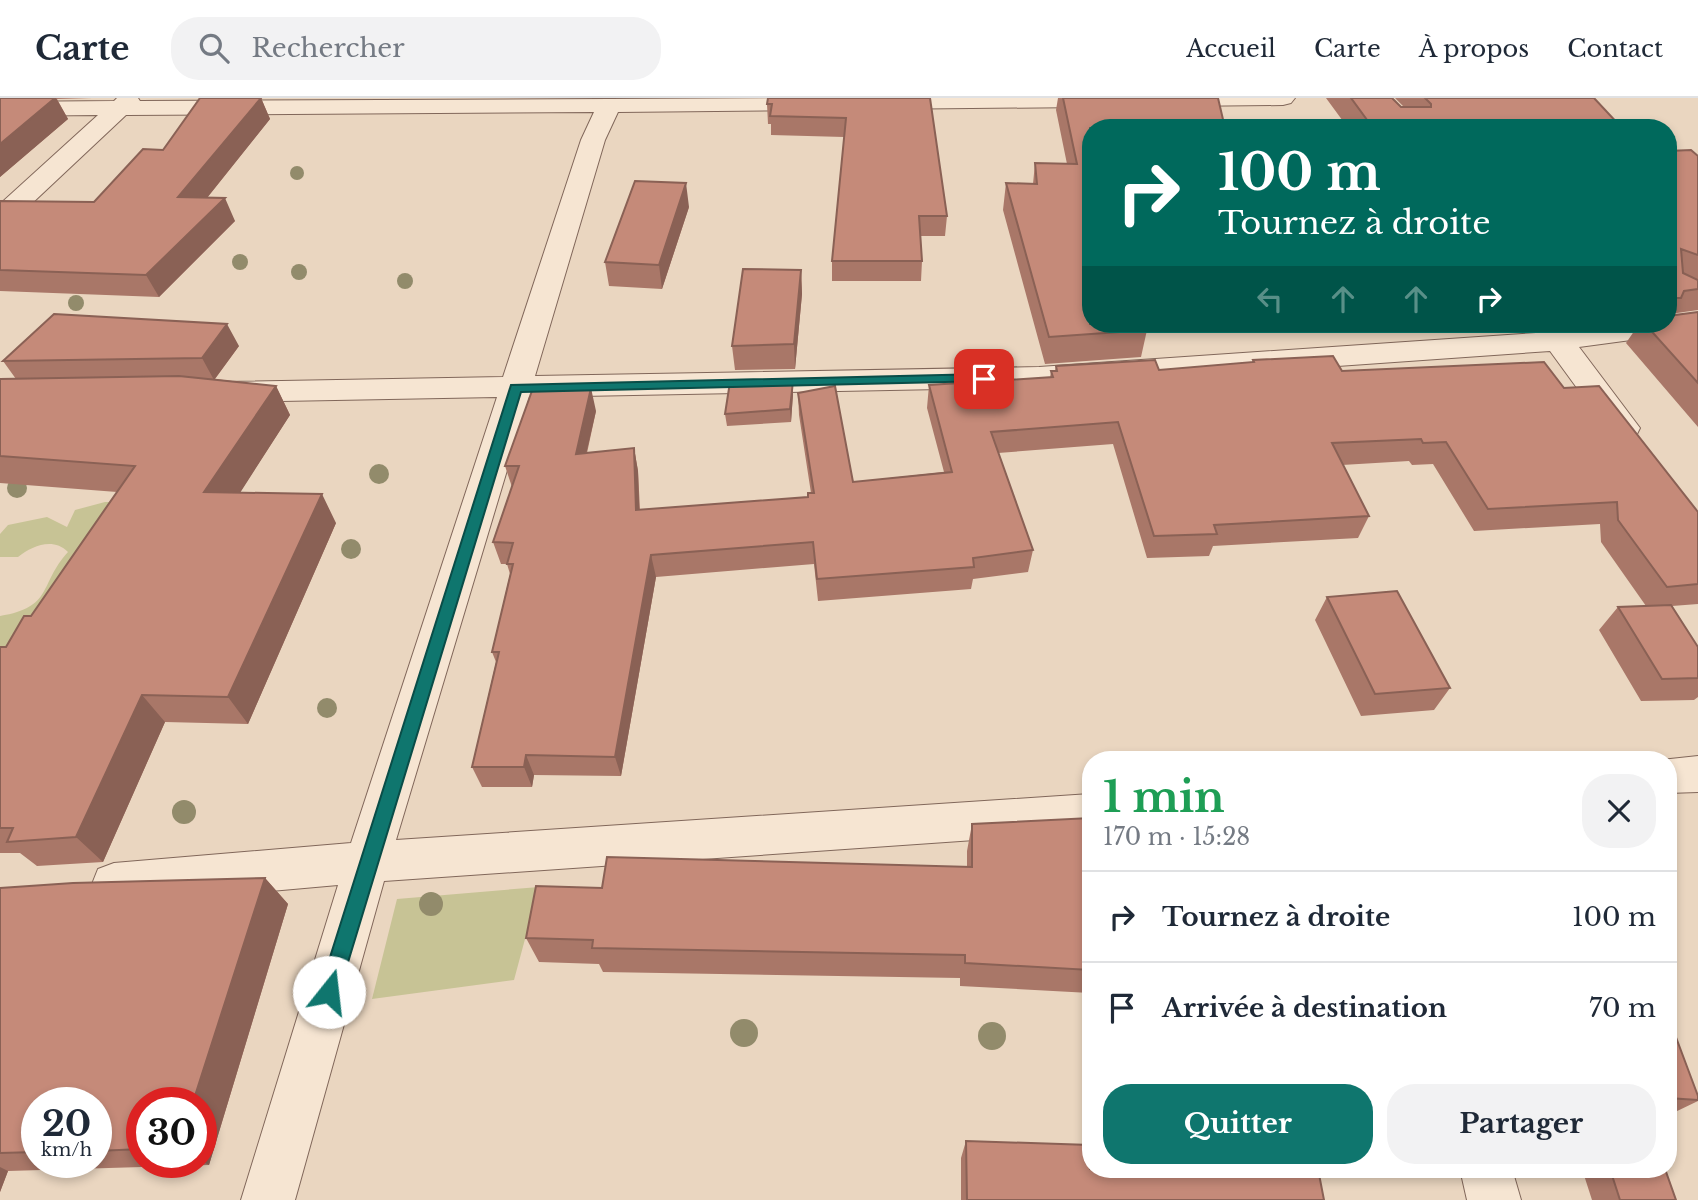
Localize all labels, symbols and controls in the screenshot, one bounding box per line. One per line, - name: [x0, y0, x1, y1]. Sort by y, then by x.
- search box: [171, 17, 661, 80]
- text: Carte: [35, 28, 129, 69]
- icon: search: [195, 29, 233, 67]
- text: Rechercher: [251, 32, 405, 64]
- text: Accueil: [1186, 34, 1276, 63]
- text: Carte: [1314, 34, 1381, 63]
- text: À propos: [1419, 34, 1529, 63]
- text: Contact: [1567, 34, 1663, 63]
- text: 100 m: [1218, 142, 1381, 203]
- icon: right: [1103, 147, 1194, 238]
- text: Tournez à droite: [1218, 203, 1491, 243]
- icon: left: [1251, 280, 1289, 318]
- icon: ahead: [1324, 280, 1362, 318]
- icon: ahead: [1397, 280, 1435, 318]
- icon: right: [1470, 280, 1508, 318]
- pin: [954, 349, 1014, 409]
- icon: arrive: [965, 360, 1003, 398]
- text: 1 min: [1103, 771, 1225, 823]
- button: close: [1582, 774, 1656, 848]
- text: 170 m · 15:28: [1103, 823, 1250, 851]
- icon: right: [1103, 898, 1141, 936]
- text: Tournez à droite: [1162, 901, 1390, 933]
- text: 100 m: [1572, 901, 1656, 933]
- position arrow: [292, 955, 366, 1029]
- icon: arrive: [1103, 989, 1141, 1027]
- text: Arrivée à destination: [1162, 992, 1447, 1024]
- text: 70 m: [1589, 992, 1656, 1024]
- button: Quitter: [1103, 1084, 1373, 1164]
- button: Partager: [1387, 1084, 1656, 1164]
- speed limit sign: 30: [126, 1087, 217, 1178]
- text: 20: [42, 1102, 91, 1145]
- text: km/h: [41, 1139, 92, 1161]

